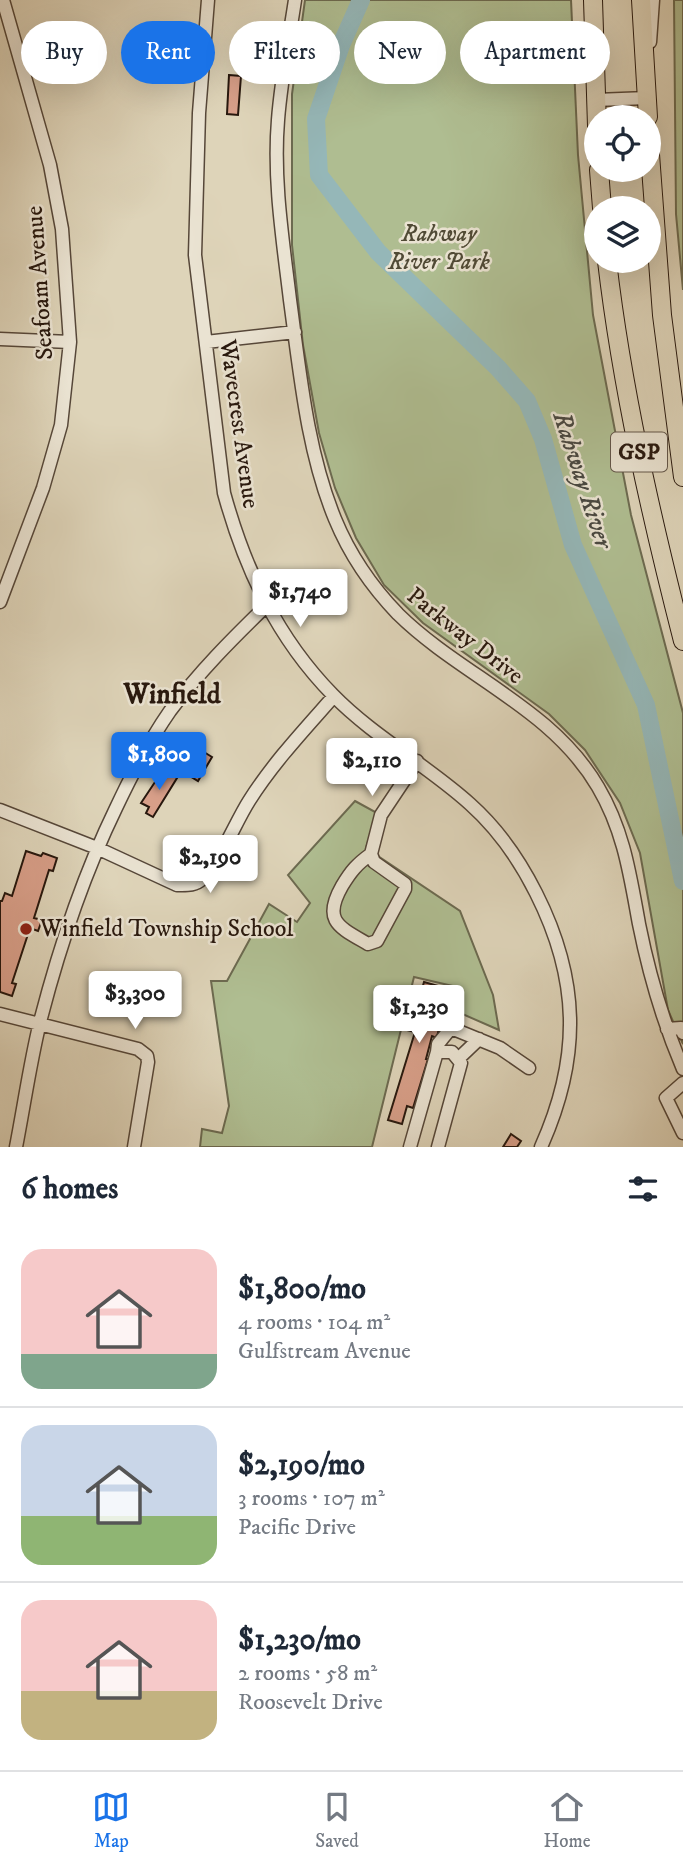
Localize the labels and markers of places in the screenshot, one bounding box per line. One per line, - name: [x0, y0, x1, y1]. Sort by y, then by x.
- pin: $1,740: [243, 570, 357, 629]
- pin: $1,800: [102, 732, 216, 792]
- pin: $2,110: [315, 738, 429, 798]
- pin: $2,190: [153, 836, 267, 895]
- place label: Winfield Township School: [39, 914, 294, 944]
- marker: Winfield Township School: [18, 921, 34, 937]
- pin: $3,300: [78, 972, 192, 1031]
- pin: $1,230: [362, 986, 476, 1045]

